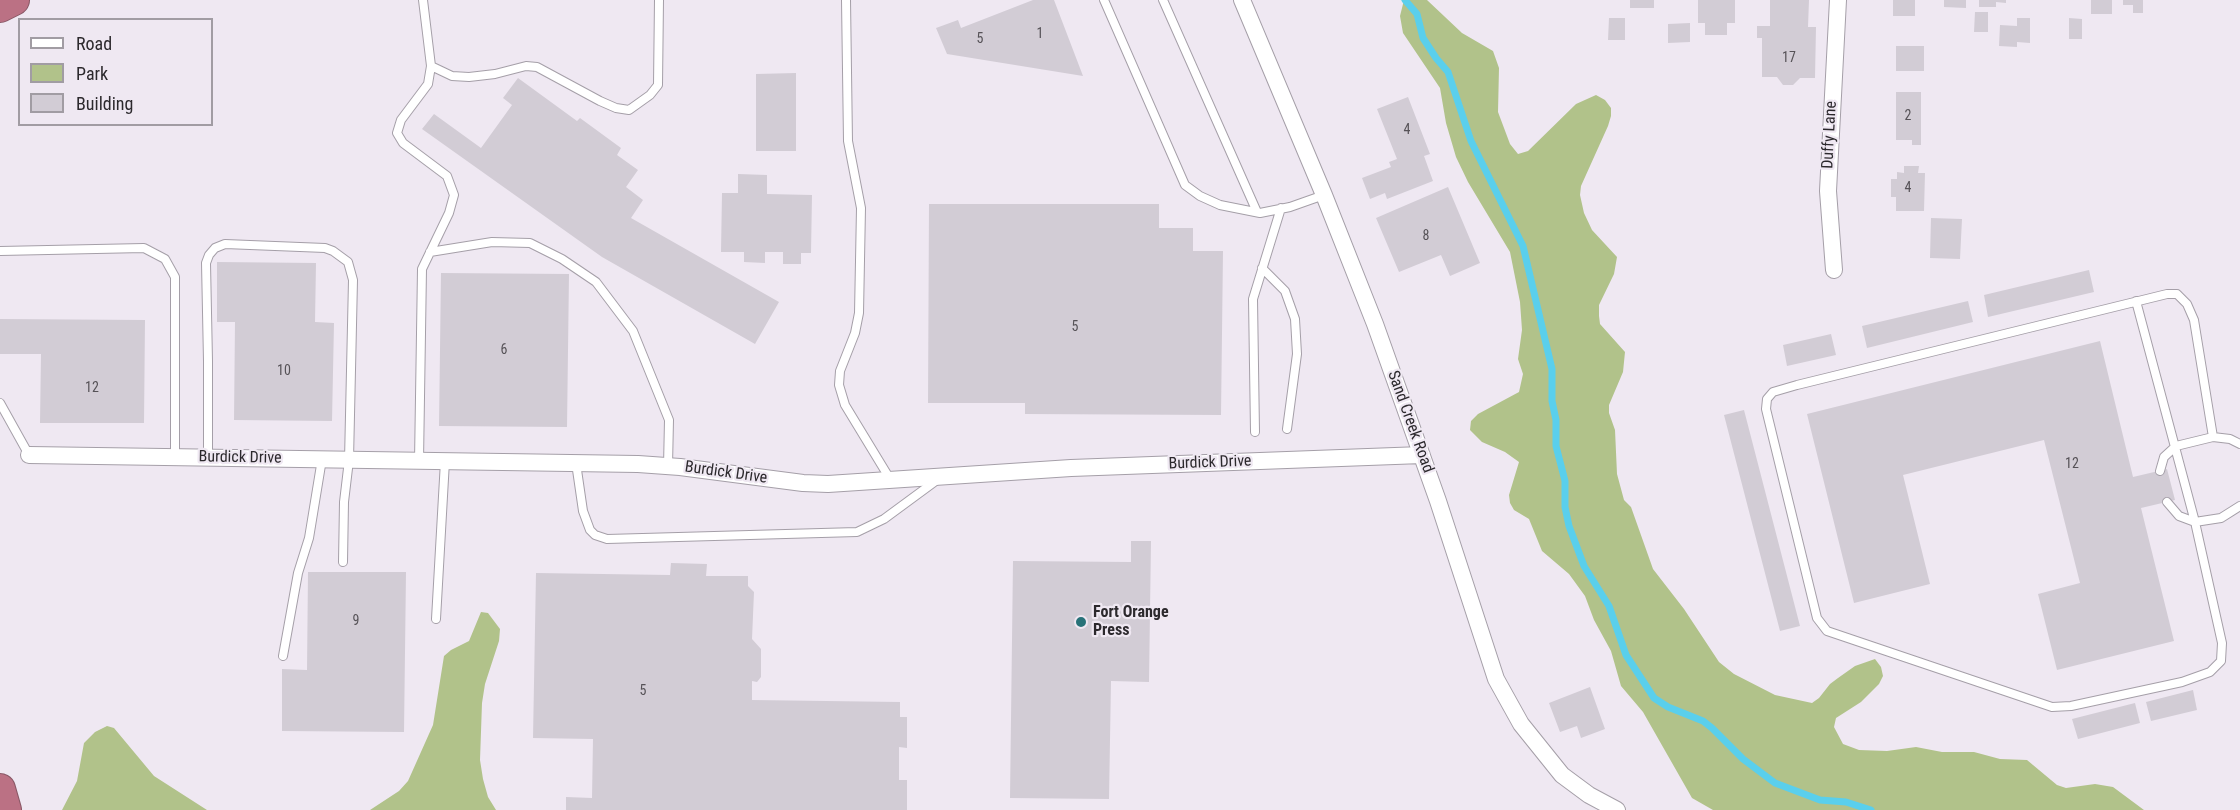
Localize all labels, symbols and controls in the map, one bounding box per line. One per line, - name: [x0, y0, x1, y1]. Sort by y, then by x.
- legend: [18, 18, 213, 126]
- house number: 1: [1037, 26, 1043, 42]
- house number: 5: [977, 31, 983, 47]
- text: Road: [76, 33, 112, 54]
- house number: 17: [1782, 50, 1796, 66]
- text: Park: [76, 63, 108, 84]
- text: Building: [76, 93, 133, 114]
- street label: Duffy Lane: [1819, 101, 1841, 169]
- house number: 2: [1905, 108, 1911, 124]
- house number: 4: [1404, 122, 1410, 138]
- house number: 4: [1905, 180, 1911, 196]
- house number: 8: [1423, 228, 1429, 244]
- house number: 5: [1072, 319, 1078, 335]
- house number: 6: [501, 342, 507, 358]
- house number: 10: [277, 363, 291, 379]
- street label: Sand Creek Road: [1383, 368, 1437, 476]
- house number: 12: [85, 380, 99, 396]
- street label: Burdick Drive: [198, 448, 282, 468]
- street label: Burdick Drive: [1168, 452, 1252, 474]
- house number: 12: [2065, 456, 2079, 472]
- street label: Burdick Drive: [684, 458, 768, 488]
- place label: Fort Orange Press: [1093, 603, 1169, 641]
- house number: 9: [353, 613, 359, 629]
- marker: Fort Orange Press: [1074, 615, 1088, 629]
- house number: 5: [640, 683, 646, 699]

